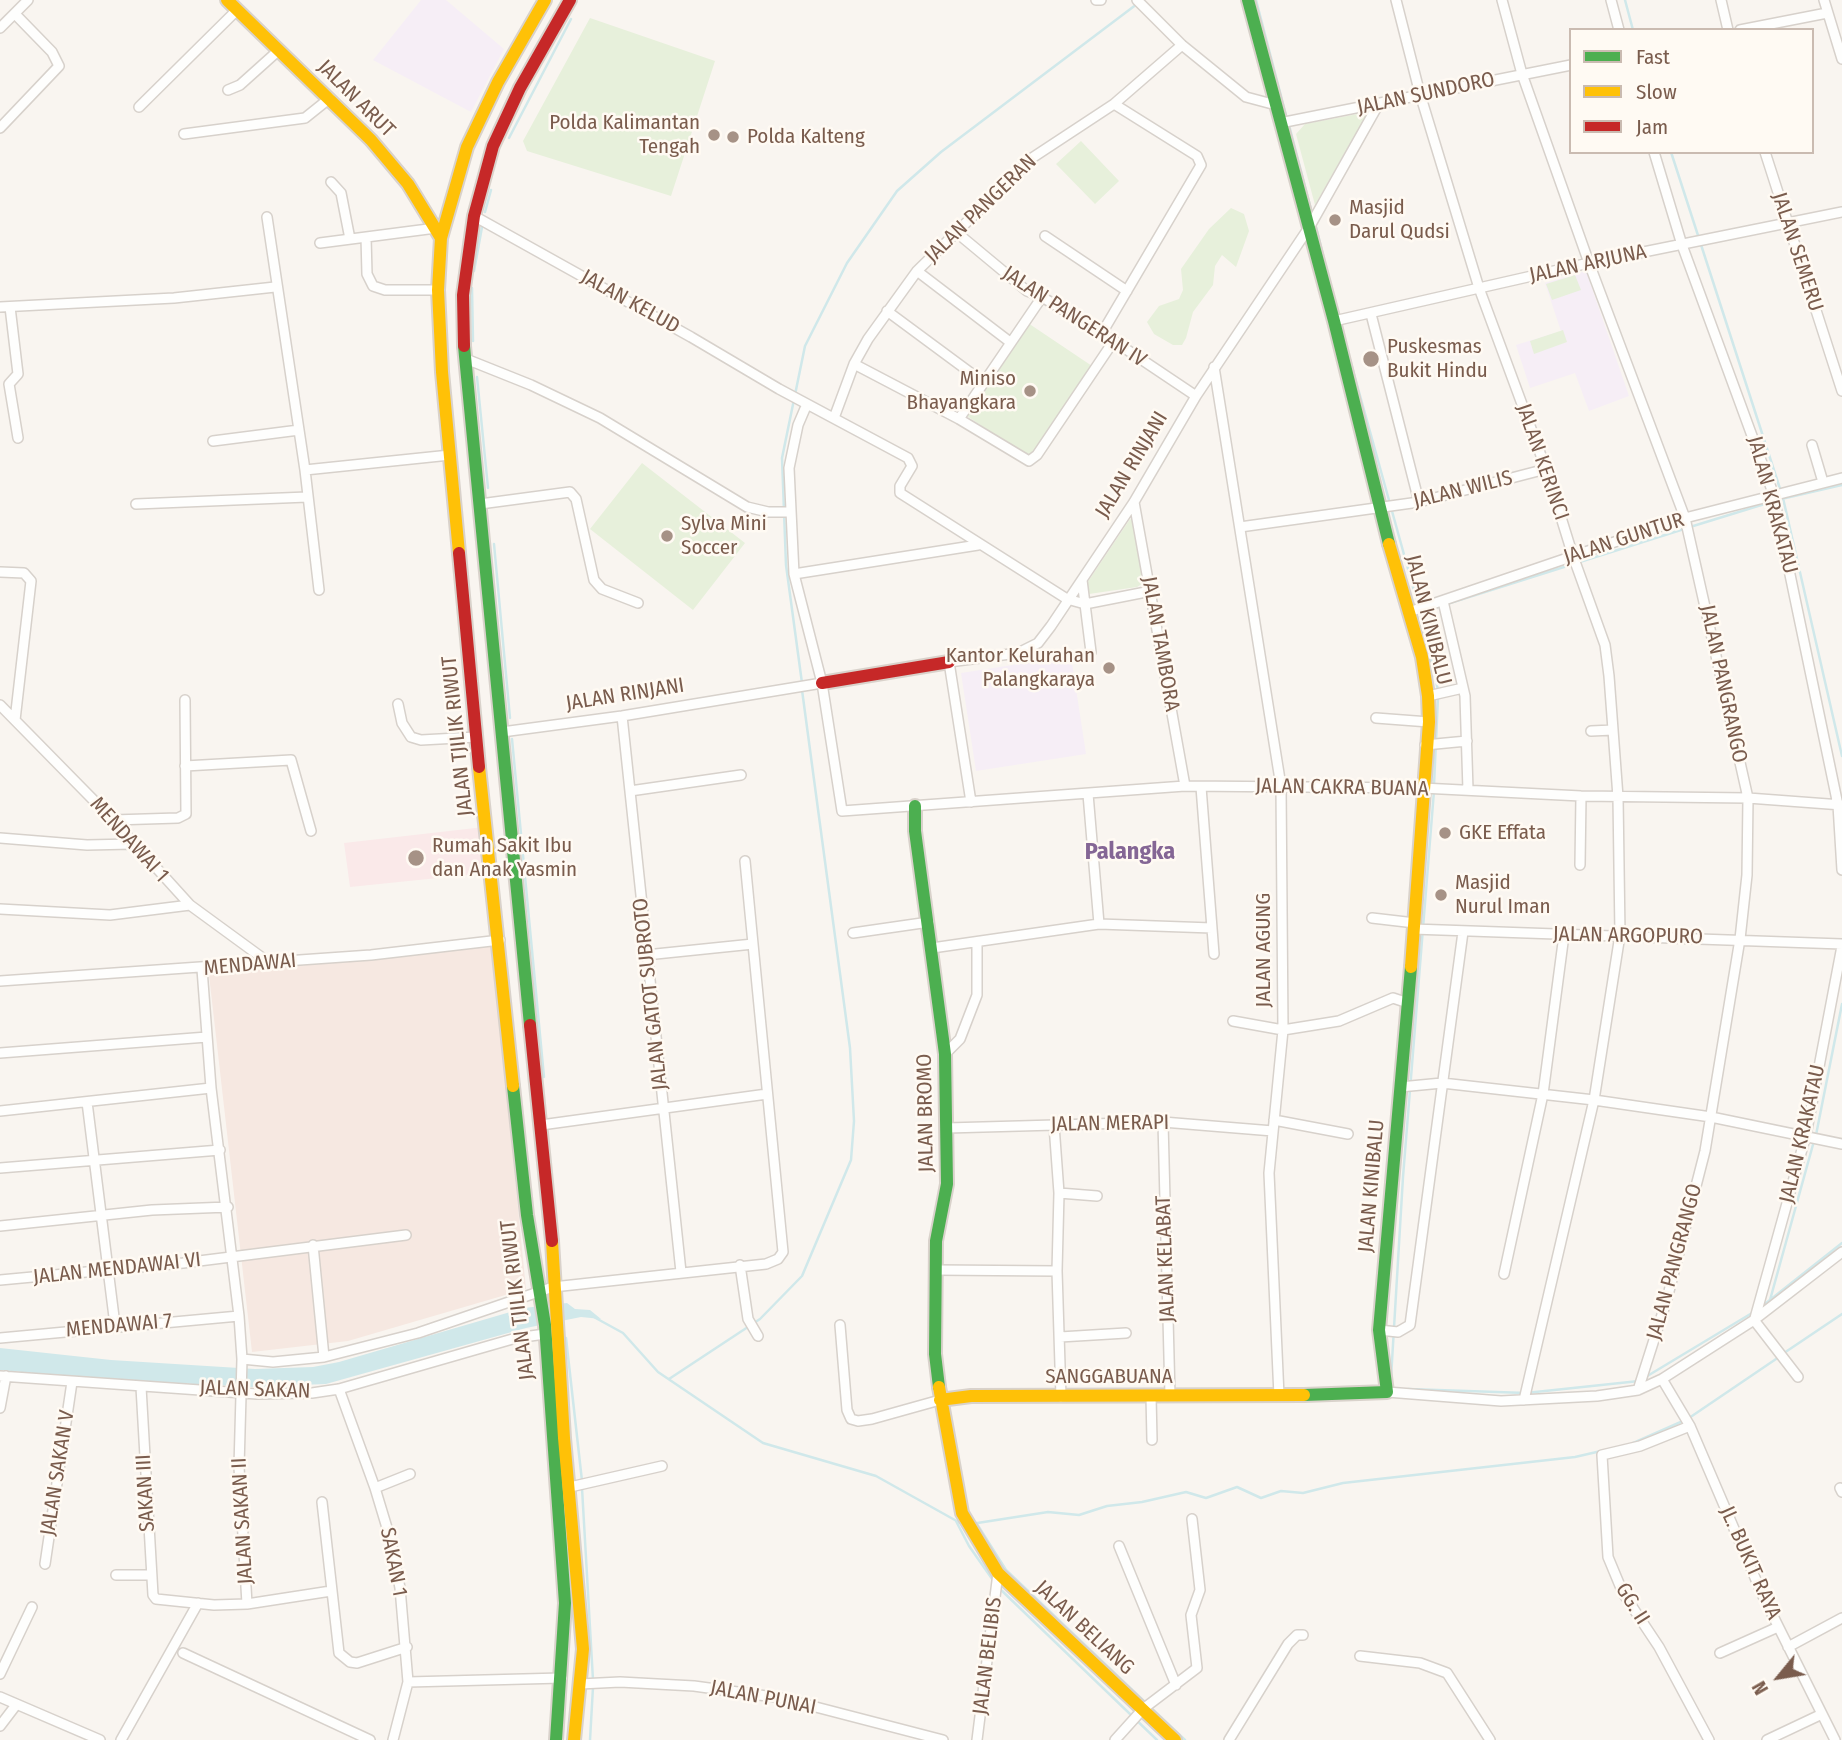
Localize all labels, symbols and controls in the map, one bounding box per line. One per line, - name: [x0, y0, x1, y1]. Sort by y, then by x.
- legend: [1569, 28, 1814, 154]
- text: Fast: [1636, 44, 1670, 70]
- street label: JALAN ARUT: [312, 55, 400, 143]
- street label: JALAN SUNDORO: [1355, 67, 1497, 121]
- text: Slow: [1636, 79, 1677, 105]
- place label: Polda Kalimantan Tengah: [549, 110, 700, 160]
- text: Jam: [1636, 114, 1668, 140]
- place label: Polda Kalteng: [747, 124, 865, 150]
- marker: Polda Kalimantan Tengah: [706, 127, 722, 143]
- marker: Polda Kalteng: [725, 129, 741, 145]
- street label: JALAN PANGERAN: [920, 149, 1042, 269]
- street label: JALAN SEMERU: [1766, 189, 1828, 315]
- place label: Masjid Darul Qudsi: [1349, 195, 1450, 245]
- marker: Masjid Darul Qudsi: [1327, 212, 1343, 228]
- street label: JALAN ARJUNA: [1527, 239, 1649, 289]
- street label: JALAN PANGERAN IV: [997, 261, 1151, 373]
- street label: JALAN KELUD: [576, 265, 684, 339]
- place label: Puskesmas Bukit Hindu: [1387, 334, 1488, 384]
- marker: Puskesmas Bukit Hindu: [1361, 349, 1381, 369]
- place label: Miniso Bhayangkara: [906, 366, 1016, 416]
- marker: Miniso Bhayangkara: [1022, 383, 1038, 399]
- street label: JALAN KERINCI: [1510, 400, 1574, 524]
- street label: JALAN RINJANI: [1090, 407, 1174, 523]
- street label: JALAN KRAKATAU: [1742, 433, 1802, 577]
- street label: JALAN WILIS: [1411, 466, 1515, 514]
- street label: JALAN GUNTUR: [1560, 508, 1688, 570]
- place label: Sylva Mini Soccer: [681, 511, 767, 561]
- marker: Sylva Mini Soccer: [659, 528, 675, 544]
- street label: JALAN KINIBALU: [1400, 552, 1456, 688]
- street label: JALAN TAMBORA: [1136, 575, 1184, 713]
- street label: JALAN PANGRANGO: [1694, 603, 1752, 765]
- place label: Kantor Kelurahan Palangkaraya: [946, 643, 1095, 693]
- street label: JALAN TJILIK RIWUT: [437, 655, 479, 817]
- marker: Kantor Kelurahan Palangkaraya: [1101, 660, 1117, 676]
- street label: JALAN RINJANI: [564, 673, 686, 717]
- street label: JALAN CAKRA BUANA: [1255, 774, 1429, 802]
- street label: MENDAWAI 1: [84, 792, 174, 888]
- place label: GKE Effata: [1459, 820, 1546, 846]
- marker: GKE Effata: [1437, 825, 1453, 841]
- place label: Rumah Sakit Ibu dan Anak Yasmin: [432, 833, 577, 883]
- district label: Palangka: [1085, 838, 1175, 866]
- marker: Rumah Sakit Ibu dan Anak Yasmin: [406, 848, 426, 868]
- place label: Masjid Nurul Iman: [1455, 870, 1551, 920]
- marker: Masjid Nurul Iman: [1433, 887, 1449, 903]
- street label: JALAN AGUNG: [1251, 893, 1277, 1007]
- street label: JALAN GATOT SUBROTO: [628, 897, 674, 1091]
- street label: JALAN ARGOPURO: [1553, 922, 1703, 950]
- street label: MENDAWAI: [203, 948, 297, 982]
- street label: JALAN BROMO: [912, 1054, 940, 1172]
- street label: JALAN KRAKATAU: [1775, 1062, 1831, 1206]
- street label: JALAN MERAPI: [1051, 1110, 1169, 1138]
- street label: JALAN KINIBALU: [1354, 1119, 1390, 1253]
- street label: JALAN PANGRANGO: [1642, 1181, 1708, 1343]
- street label: JALAN KELABAT: [1151, 1195, 1181, 1323]
- street label: JALAN TJILIK RIWUT: [496, 1219, 540, 1381]
- street label: JALAN MENDAWAI VI: [32, 1248, 202, 1290]
- street label: MENDAWAI 7: [65, 1309, 173, 1343]
- street label: SANGGABUANA: [1045, 1364, 1173, 1390]
- street label: JALAN SAKAN: [199, 1375, 311, 1405]
- street label: JALAN SAKAN V: [36, 1408, 80, 1538]
- street label: SAKAN III: [131, 1454, 161, 1532]
- street label: JALAN SAKAN II: [227, 1457, 259, 1585]
- street label: JL. BUKIT RAYA: [1714, 1502, 1786, 1624]
- street label: SAKAN 1: [374, 1526, 412, 1598]
- street label: JALAN BELIANG: [1029, 1576, 1139, 1680]
- street label: GG. II: [1610, 1578, 1654, 1630]
- street label: JALAN BELIBIS: [968, 1596, 1008, 1716]
- north arrow: [1744, 1642, 1814, 1712]
- street label: JALAN PUNAI: [708, 1675, 818, 1721]
- text: N: [1748, 1677, 1773, 1698]

